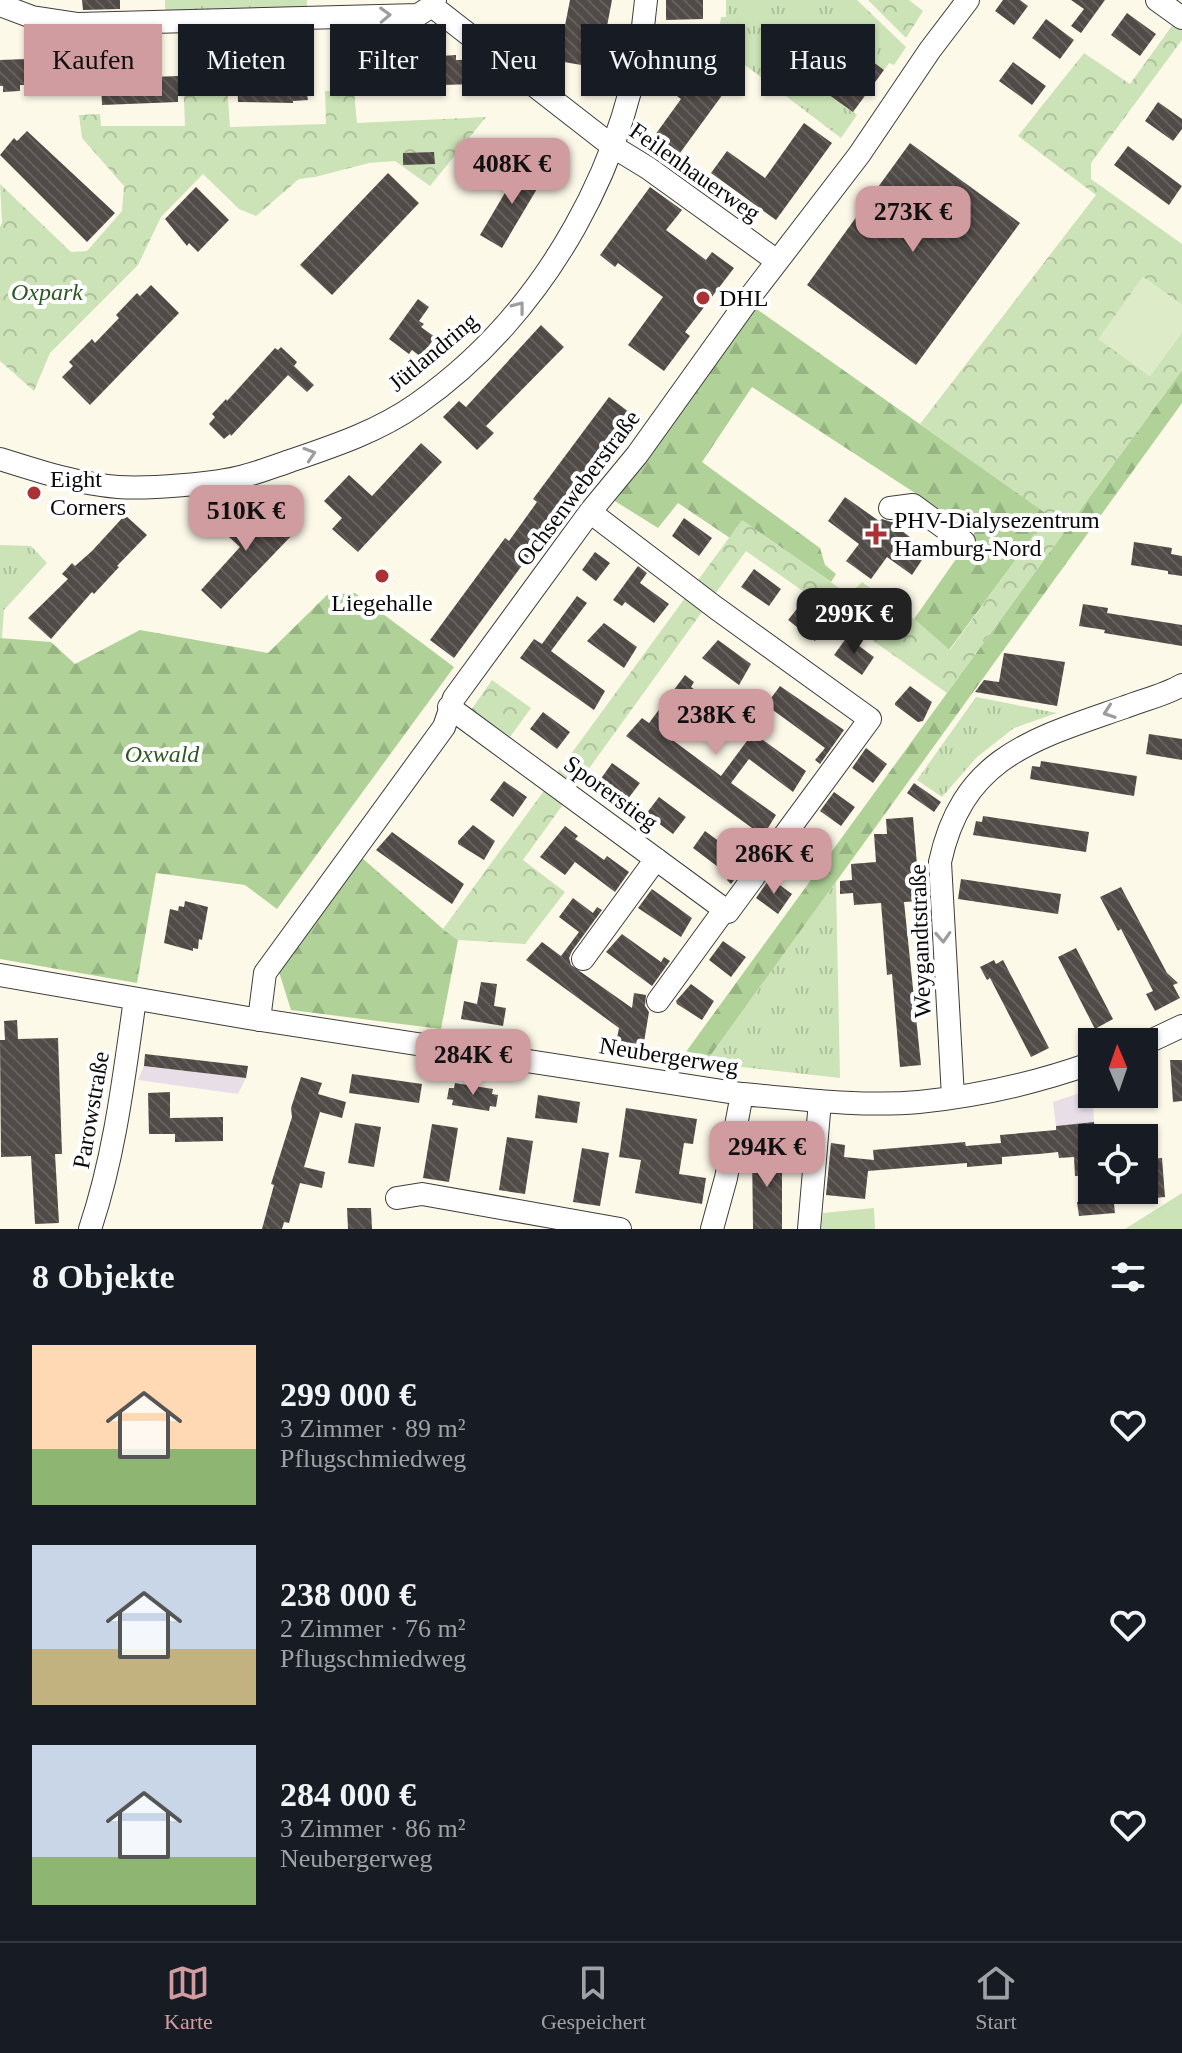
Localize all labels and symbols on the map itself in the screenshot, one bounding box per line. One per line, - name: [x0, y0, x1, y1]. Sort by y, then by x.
- one-way arrow: [379, 7, 392, 24]
- street label: Feilenhauerweg: [625, 117, 765, 227]
- pin: 408K €: [447, 138, 577, 206]
- pin: 273K €: [848, 186, 978, 254]
- park label: Oxpark: [11, 279, 83, 305]
- place label: DHL: [719, 285, 768, 311]
- marker: DHL: [694, 289, 712, 307]
- one-way arrow: [509, 301, 523, 316]
- street label: Jütlandring: [383, 307, 483, 397]
- street label: Ochsenweberstraße: [511, 405, 645, 571]
- one-way arrow: [302, 448, 316, 464]
- place label: Eight Corners: [50, 466, 126, 520]
- marker: Eight Corners: [25, 484, 43, 502]
- pin: 510K €: [181, 485, 311, 553]
- place label: PHV-Dialysezentrum Hamburg-Nord: [894, 507, 1100, 561]
- marker: PHV-Dialysezentrum Hamburg-Nord: [865, 523, 887, 545]
- marker: Liegehalle: [373, 567, 391, 585]
- pin: 299K €: [789, 588, 919, 656]
- place label: Liegehalle: [331, 590, 433, 616]
- pin: 238K €: [651, 689, 781, 757]
- one-way arrow: [1103, 702, 1117, 719]
- park label: Oxwald: [125, 741, 200, 767]
- street label: Sporerstieg: [559, 750, 663, 836]
- pin: 286K €: [709, 828, 839, 896]
- street label: Weygandtstraße: [904, 864, 936, 1018]
- one-way arrow: [934, 931, 951, 944]
- north arrow: [1078, 1028, 1158, 1108]
- pin: 284K €: [408, 1029, 538, 1097]
- street label: Neubergerweg: [597, 1032, 741, 1080]
- street label: Parowstraße: [68, 1049, 114, 1171]
- pin: 294K €: [702, 1121, 832, 1189]

